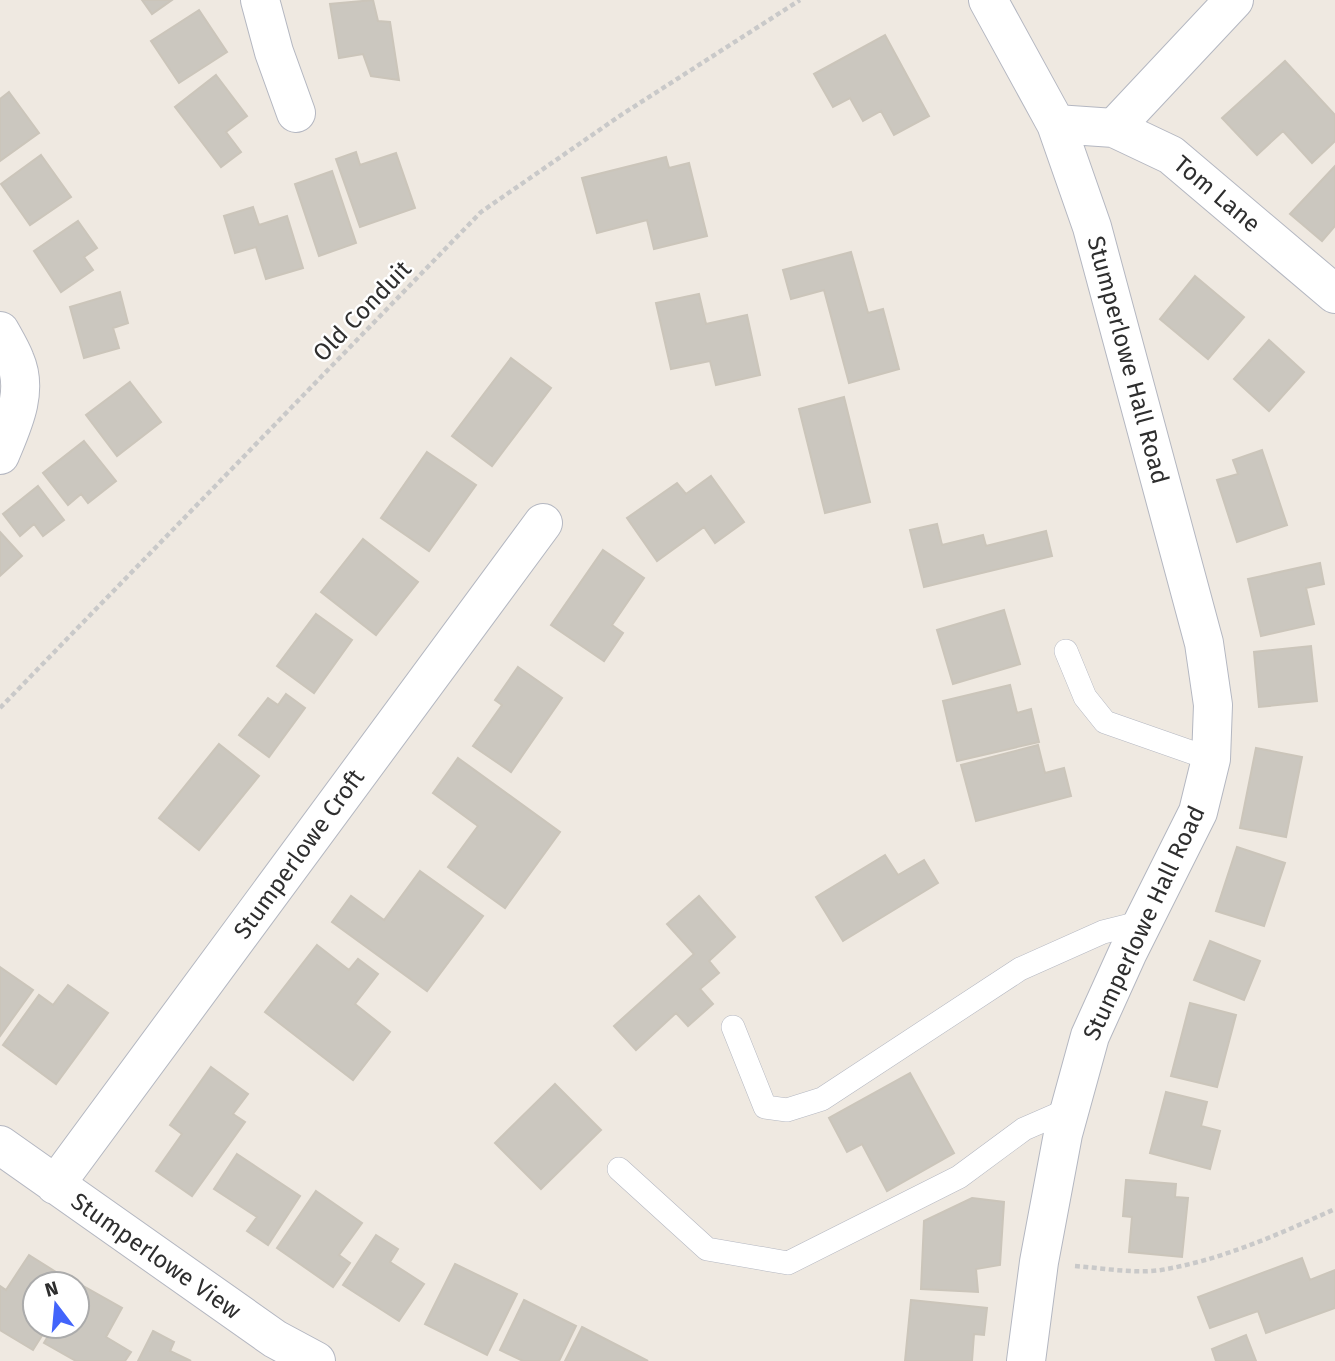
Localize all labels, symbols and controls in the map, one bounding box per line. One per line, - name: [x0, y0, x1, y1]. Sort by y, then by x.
- street label: Tom Lane: [1168, 150, 1266, 238]
- street label: Stumperlowe Hall Road: [1081, 233, 1175, 487]
- street label: Old Conduit: [307, 255, 417, 367]
- street label: Stumperlowe Croft: [228, 763, 370, 944]
- street label: Stumperlowe Hall Road: [1077, 801, 1211, 1045]
- street label: Stumperlowe View: [66, 1187, 246, 1325]
- north arrow: [21, 1270, 91, 1340]
- text: N: [42, 1276, 61, 1302]

